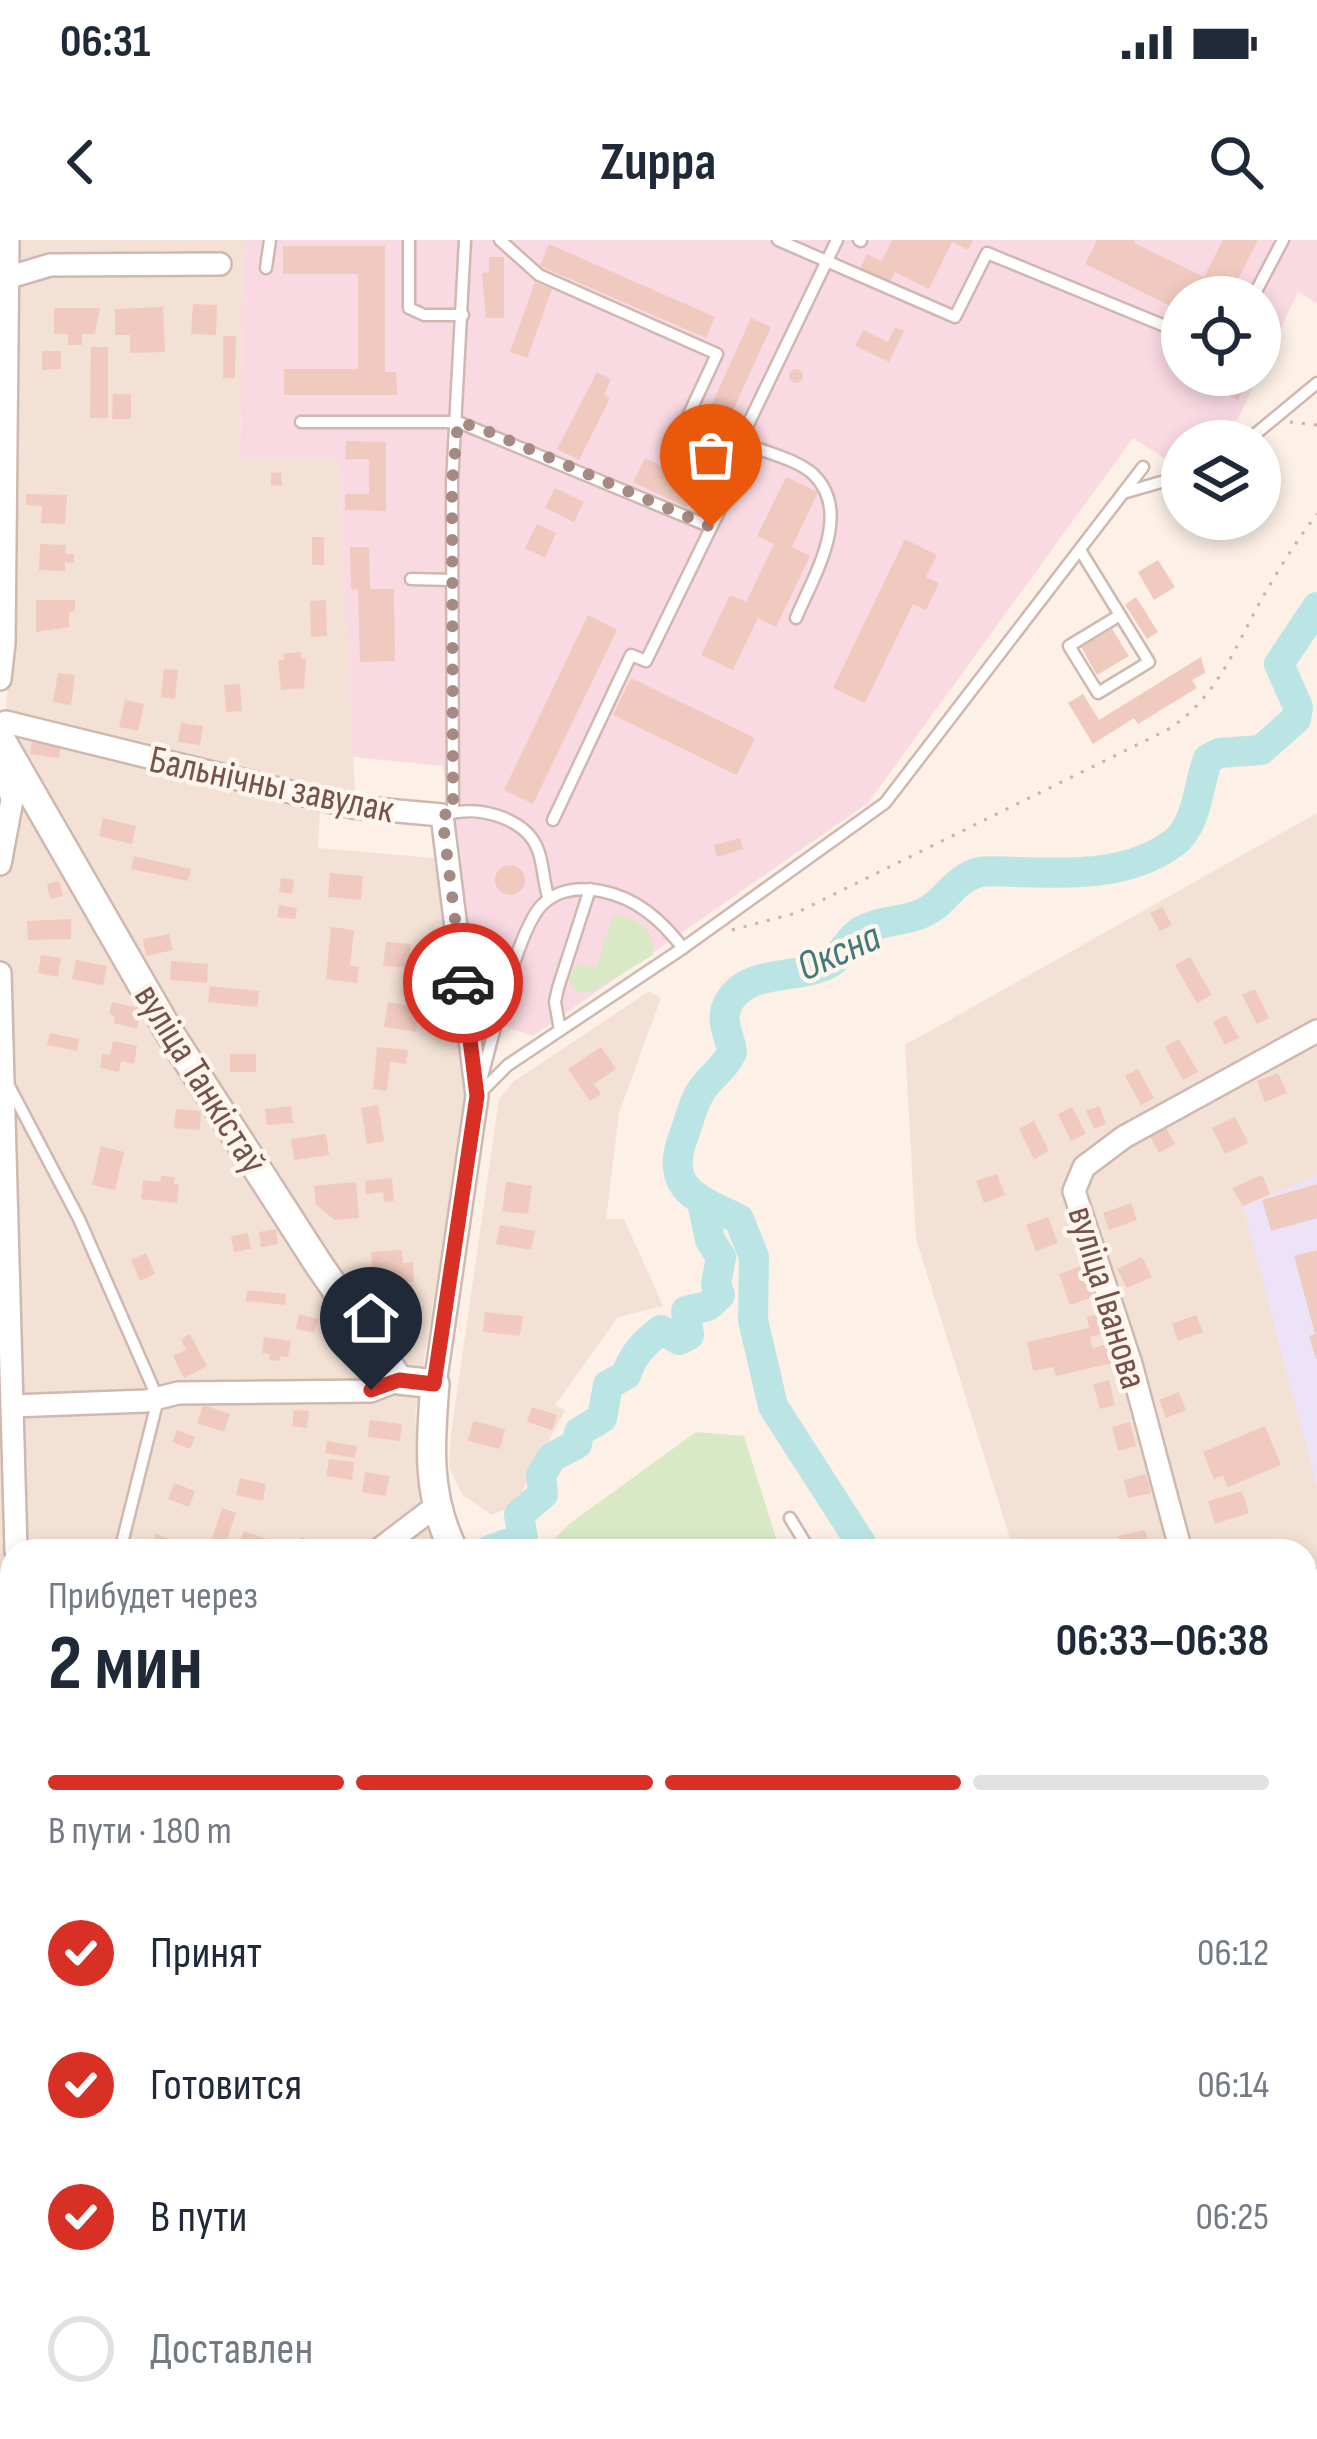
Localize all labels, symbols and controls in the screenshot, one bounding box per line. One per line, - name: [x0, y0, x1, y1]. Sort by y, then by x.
- text: 06:31: [60, 15, 150, 70]
- icon: back: [48, 129, 114, 195]
- icon: search: [1203, 129, 1269, 195]
- text: Zuppa: [601, 130, 716, 195]
- map controls: [1161, 276, 1281, 540]
- button: locate: [1161, 276, 1281, 396]
- pin: [660, 404, 762, 527]
- button: layers: [1161, 420, 1281, 540]
- icon: bag: [678, 422, 744, 488]
- street label: Бальнічны завулак: [145, 737, 398, 834]
- water label: Оксна: [789, 912, 889, 993]
- courier: [403, 923, 523, 1043]
- icon: car: [430, 950, 496, 1016]
- street label: вуліца Танкістаў: [123, 976, 277, 1183]
- street label: вуліца Іванова: [1057, 1201, 1157, 1395]
- pin: [320, 1267, 422, 1390]
- icon: home: [338, 1285, 404, 1351]
- text: Прибудет через: [48, 1573, 258, 1620]
- text: 06:33–06:38: [1056, 1614, 1269, 1669]
- text: 2 мин: [48, 1618, 203, 1711]
- text: В пути · 180 m: [48, 1808, 232, 1855]
- icon: check: [48, 1920, 114, 1986]
- text: Принят: [150, 1926, 262, 1981]
- text: 06:12: [1197, 1930, 1269, 1977]
- icon: check: [48, 2052, 114, 2118]
- text: Готовится: [150, 2058, 302, 2113]
- text: 06:14: [1197, 2062, 1269, 2109]
- icon: check: [48, 2184, 114, 2250]
- text: В пути: [150, 2190, 247, 2245]
- text: 06:25: [1195, 2194, 1269, 2241]
- text: Доставлен: [150, 2322, 313, 2377]

